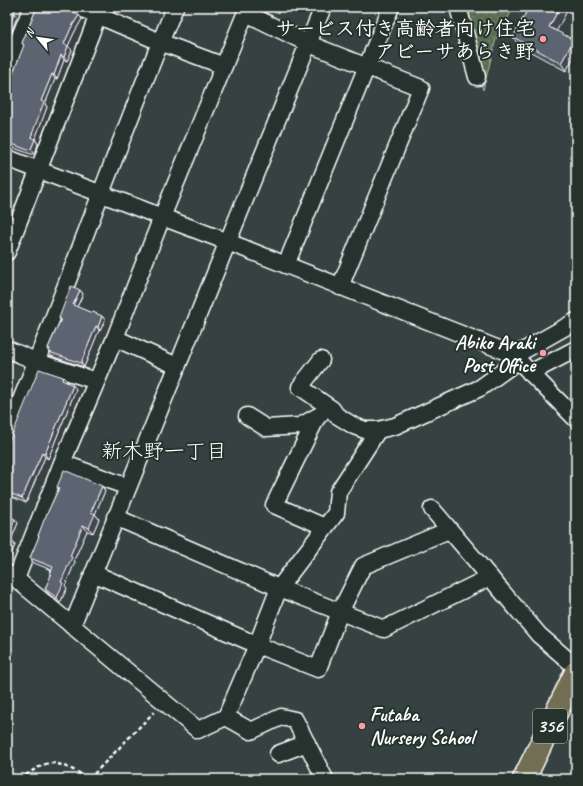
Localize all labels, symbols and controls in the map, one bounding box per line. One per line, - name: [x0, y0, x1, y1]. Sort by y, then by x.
- place label: サービス付き高齢者向け住宅 アビーサあらき野: [275, 16, 535, 64]
- north arrow: [18, 18, 58, 58]
- text: N: [21, 25, 38, 40]
- marker: サービス付き高齢者向け住宅 アビーサあらき野: [538, 34, 548, 44]
- place label: Abiko Araki Post Office: [455, 330, 538, 378]
- marker: Abiko Araki Post Office: [538, 348, 548, 358]
- district label: 新木野一丁目: [101, 438, 227, 464]
- place label: Futaba Nursery School: [370, 702, 478, 750]
- road number: 356: [533, 709, 567, 743]
- marker: Futaba Nursery School: [357, 721, 367, 731]

